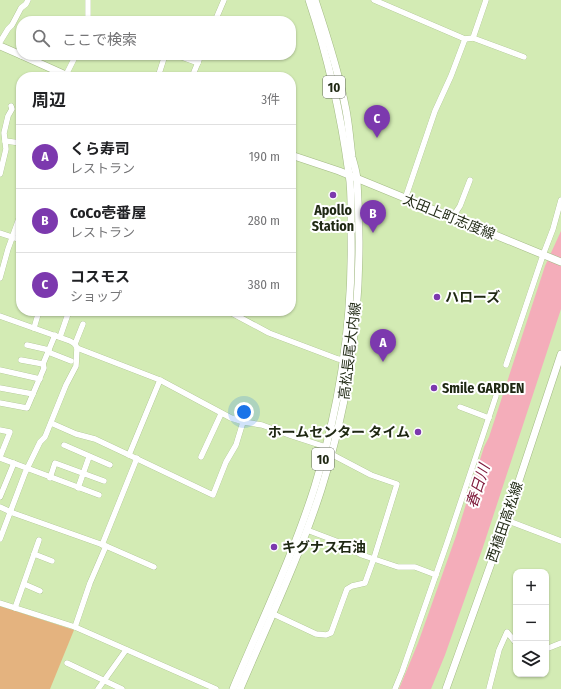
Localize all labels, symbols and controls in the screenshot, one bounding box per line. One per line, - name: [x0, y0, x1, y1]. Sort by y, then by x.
- search box: [16, 16, 296, 60]
- icon: search: [30, 27, 52, 49]
- text: ここで検索: [62, 31, 137, 49]
- road number: 10: [323, 76, 345, 98]
- text: 周辺: [32, 90, 66, 111]
- text: 3件: [261, 92, 280, 107]
- pin: C: [364, 105, 390, 138]
- text: くら寿司: [70, 140, 130, 158]
- text: A: [41, 149, 49, 164]
- text: 190 m: [249, 149, 280, 164]
- text: レストラン: [70, 161, 135, 176]
- marker: Apollo Station: [328, 190, 338, 200]
- street label: 太田上町志度線: [400, 191, 498, 243]
- pin: B: [360, 200, 386, 233]
- place label: Apollo Station: [312, 202, 354, 235]
- text: CoCo壱番屋: [70, 204, 146, 222]
- text: B: [41, 213, 49, 228]
- text: 280 m: [248, 213, 280, 228]
- text: レストラン: [70, 225, 135, 240]
- text: コスモス: [70, 268, 130, 286]
- text: C: [42, 277, 48, 292]
- text: 380 m: [248, 277, 280, 292]
- text: ショップ: [70, 289, 122, 304]
- place label: ハローズ: [445, 289, 500, 306]
- marker: ハローズ: [432, 292, 442, 302]
- street label: 高松長尾大内線: [336, 301, 364, 401]
- pin: A: [370, 329, 396, 362]
- place label: Smile GARDEN: [442, 380, 524, 397]
- marker: Smile GARDEN: [429, 383, 439, 393]
- your location: [234, 402, 254, 422]
- place label: ホームセンター タイム: [268, 424, 410, 441]
- marker: ホームセンター タイム: [413, 427, 423, 437]
- road number: 10: [312, 448, 334, 470]
- water label: 春日川: [462, 460, 494, 510]
- street label: 西植田高松線: [483, 480, 527, 564]
- place label: キグナス石油: [282, 539, 366, 556]
- marker: キグナス石油: [269, 542, 279, 552]
- map controls: [513, 569, 549, 677]
- button: +: [513, 569, 549, 605]
- button: −: [513, 605, 549, 641]
- button: layers: [513, 641, 549, 677]

